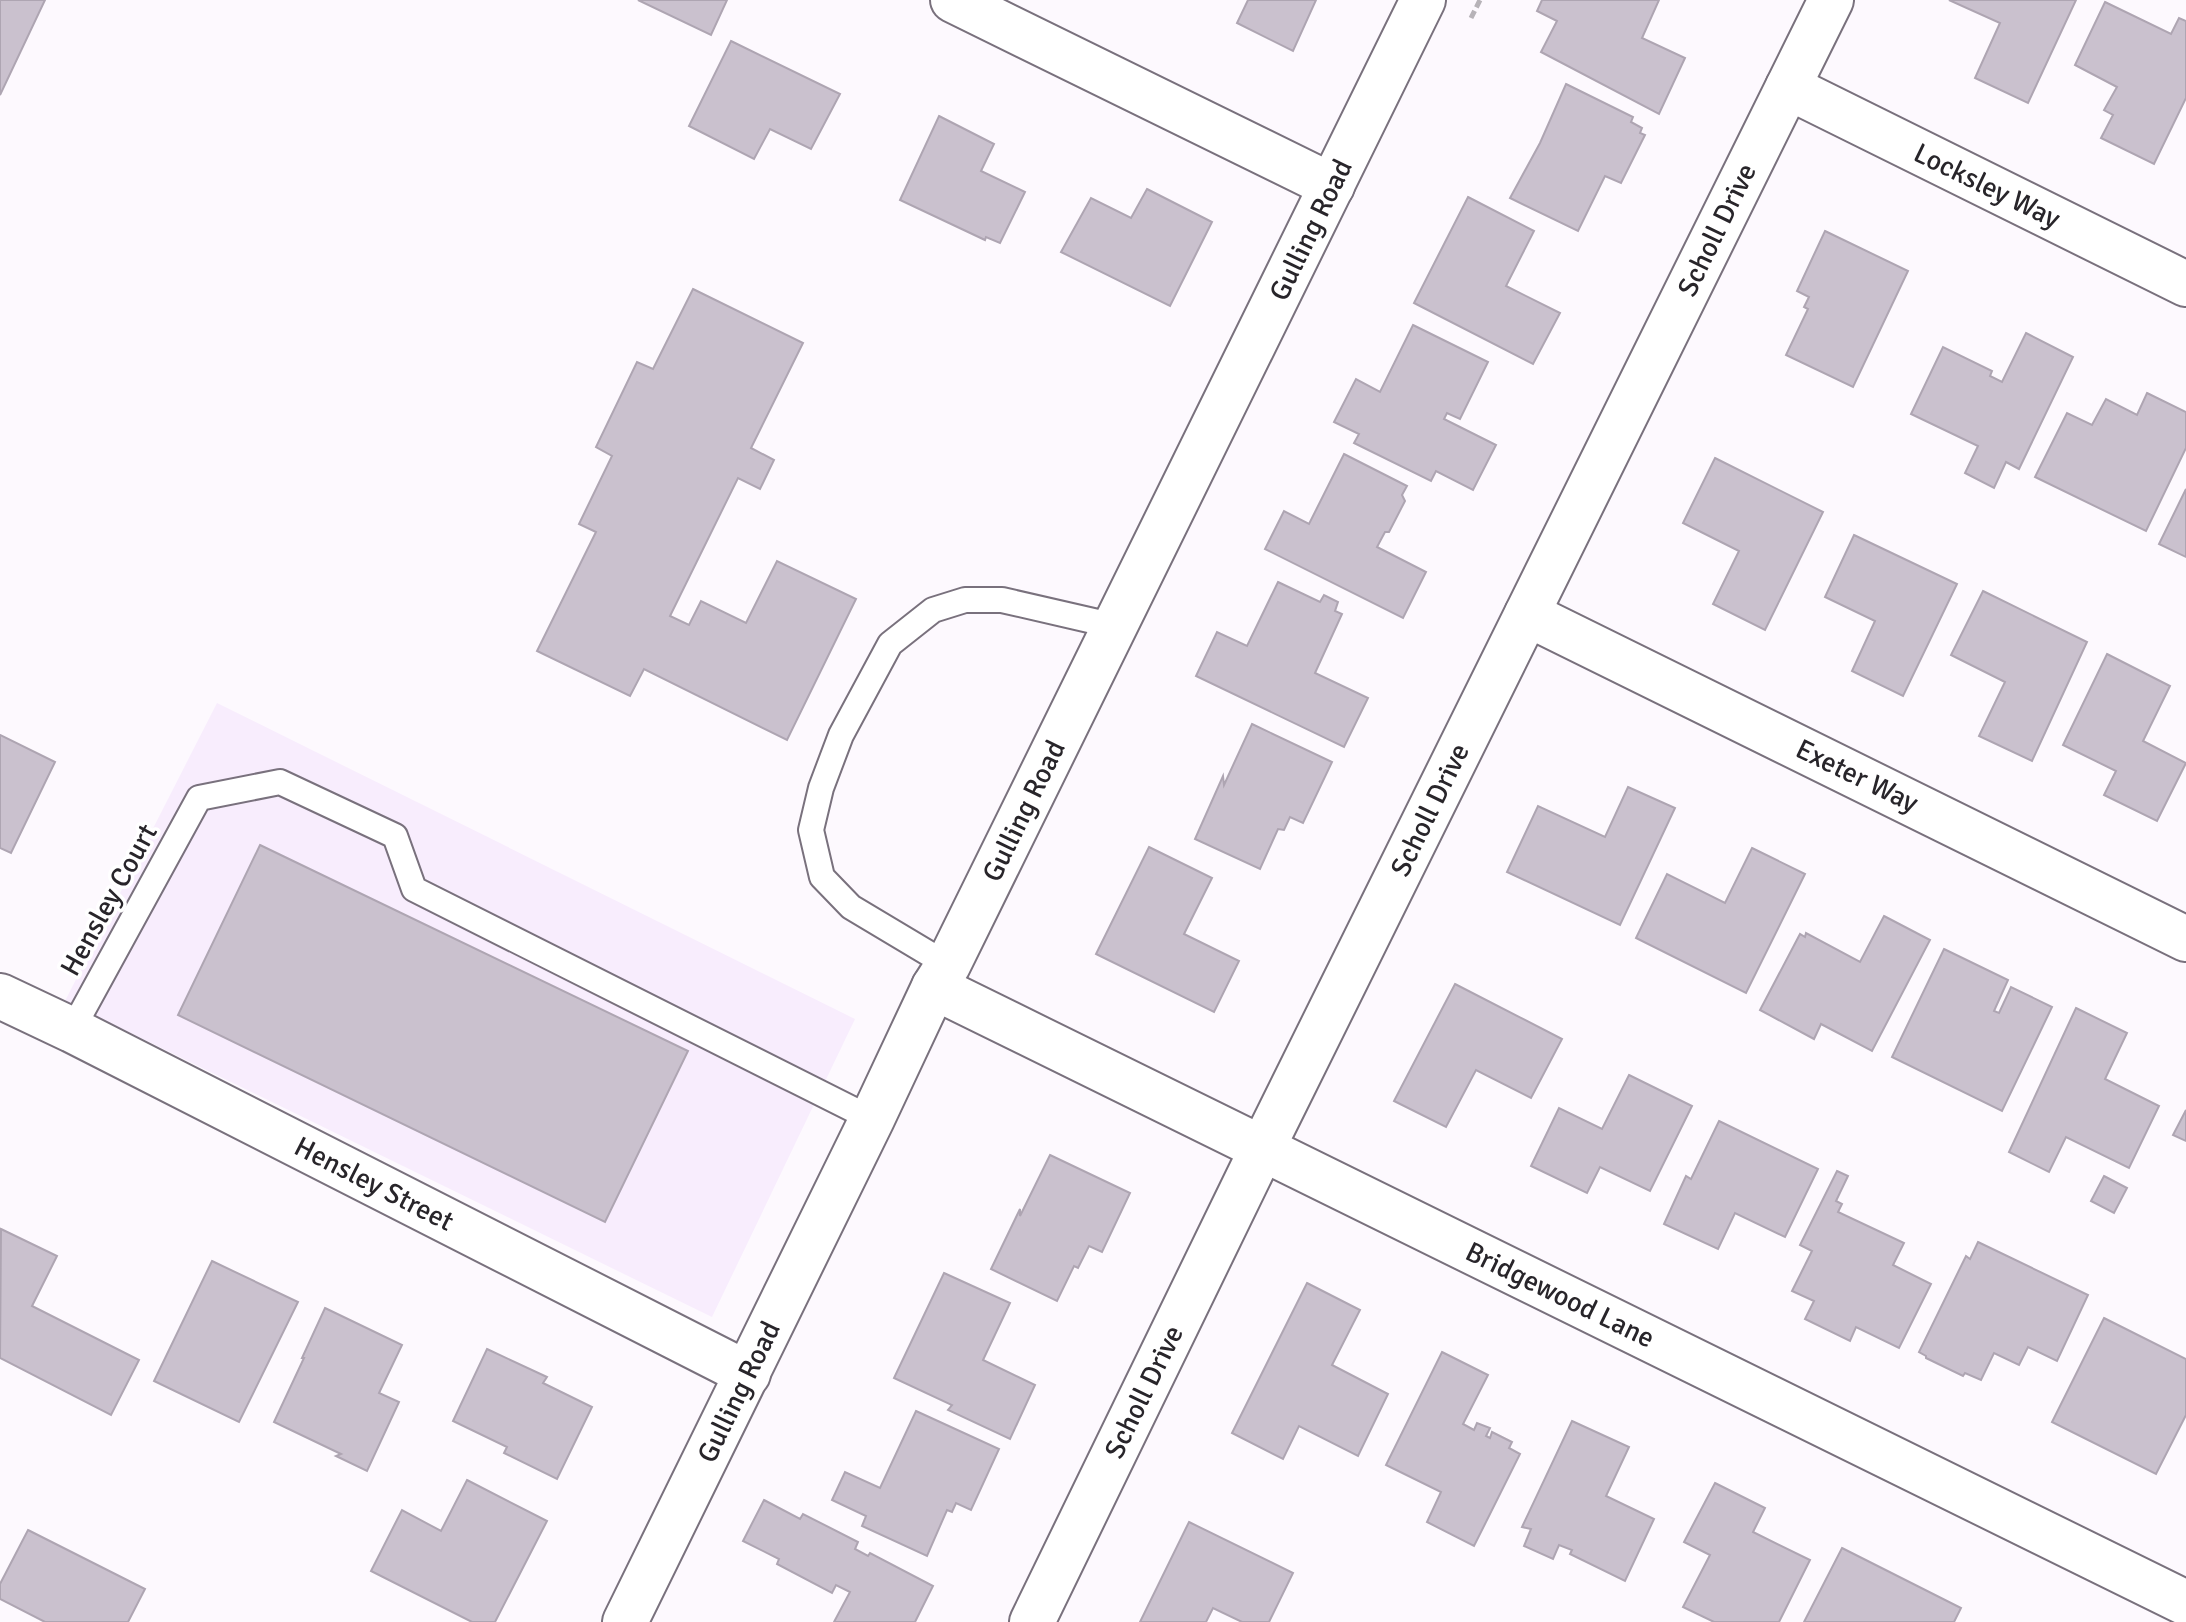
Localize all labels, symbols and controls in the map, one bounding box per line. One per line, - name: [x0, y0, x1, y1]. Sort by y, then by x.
- street label: Locksley Way: [1908, 136, 2066, 236]
- street label: Gulling Road: [1262, 154, 1360, 306]
- street label: Scholl Drive: [1670, 158, 1764, 302]
- street label: Exeter Way: [1790, 732, 1924, 820]
- street label: Gulling Road: [975, 735, 1073, 887]
- street label: Scholl Drive: [1383, 738, 1477, 882]
- street label: Hensley Court: [53, 818, 165, 982]
- street label: Hensley Street: [289, 1129, 460, 1239]
- street label: Bridgewood Lane: [1460, 1235, 1660, 1355]
- street label: Gulling Road: [690, 1316, 788, 1468]
- street label: Scholl Drive: [1097, 1320, 1191, 1464]

